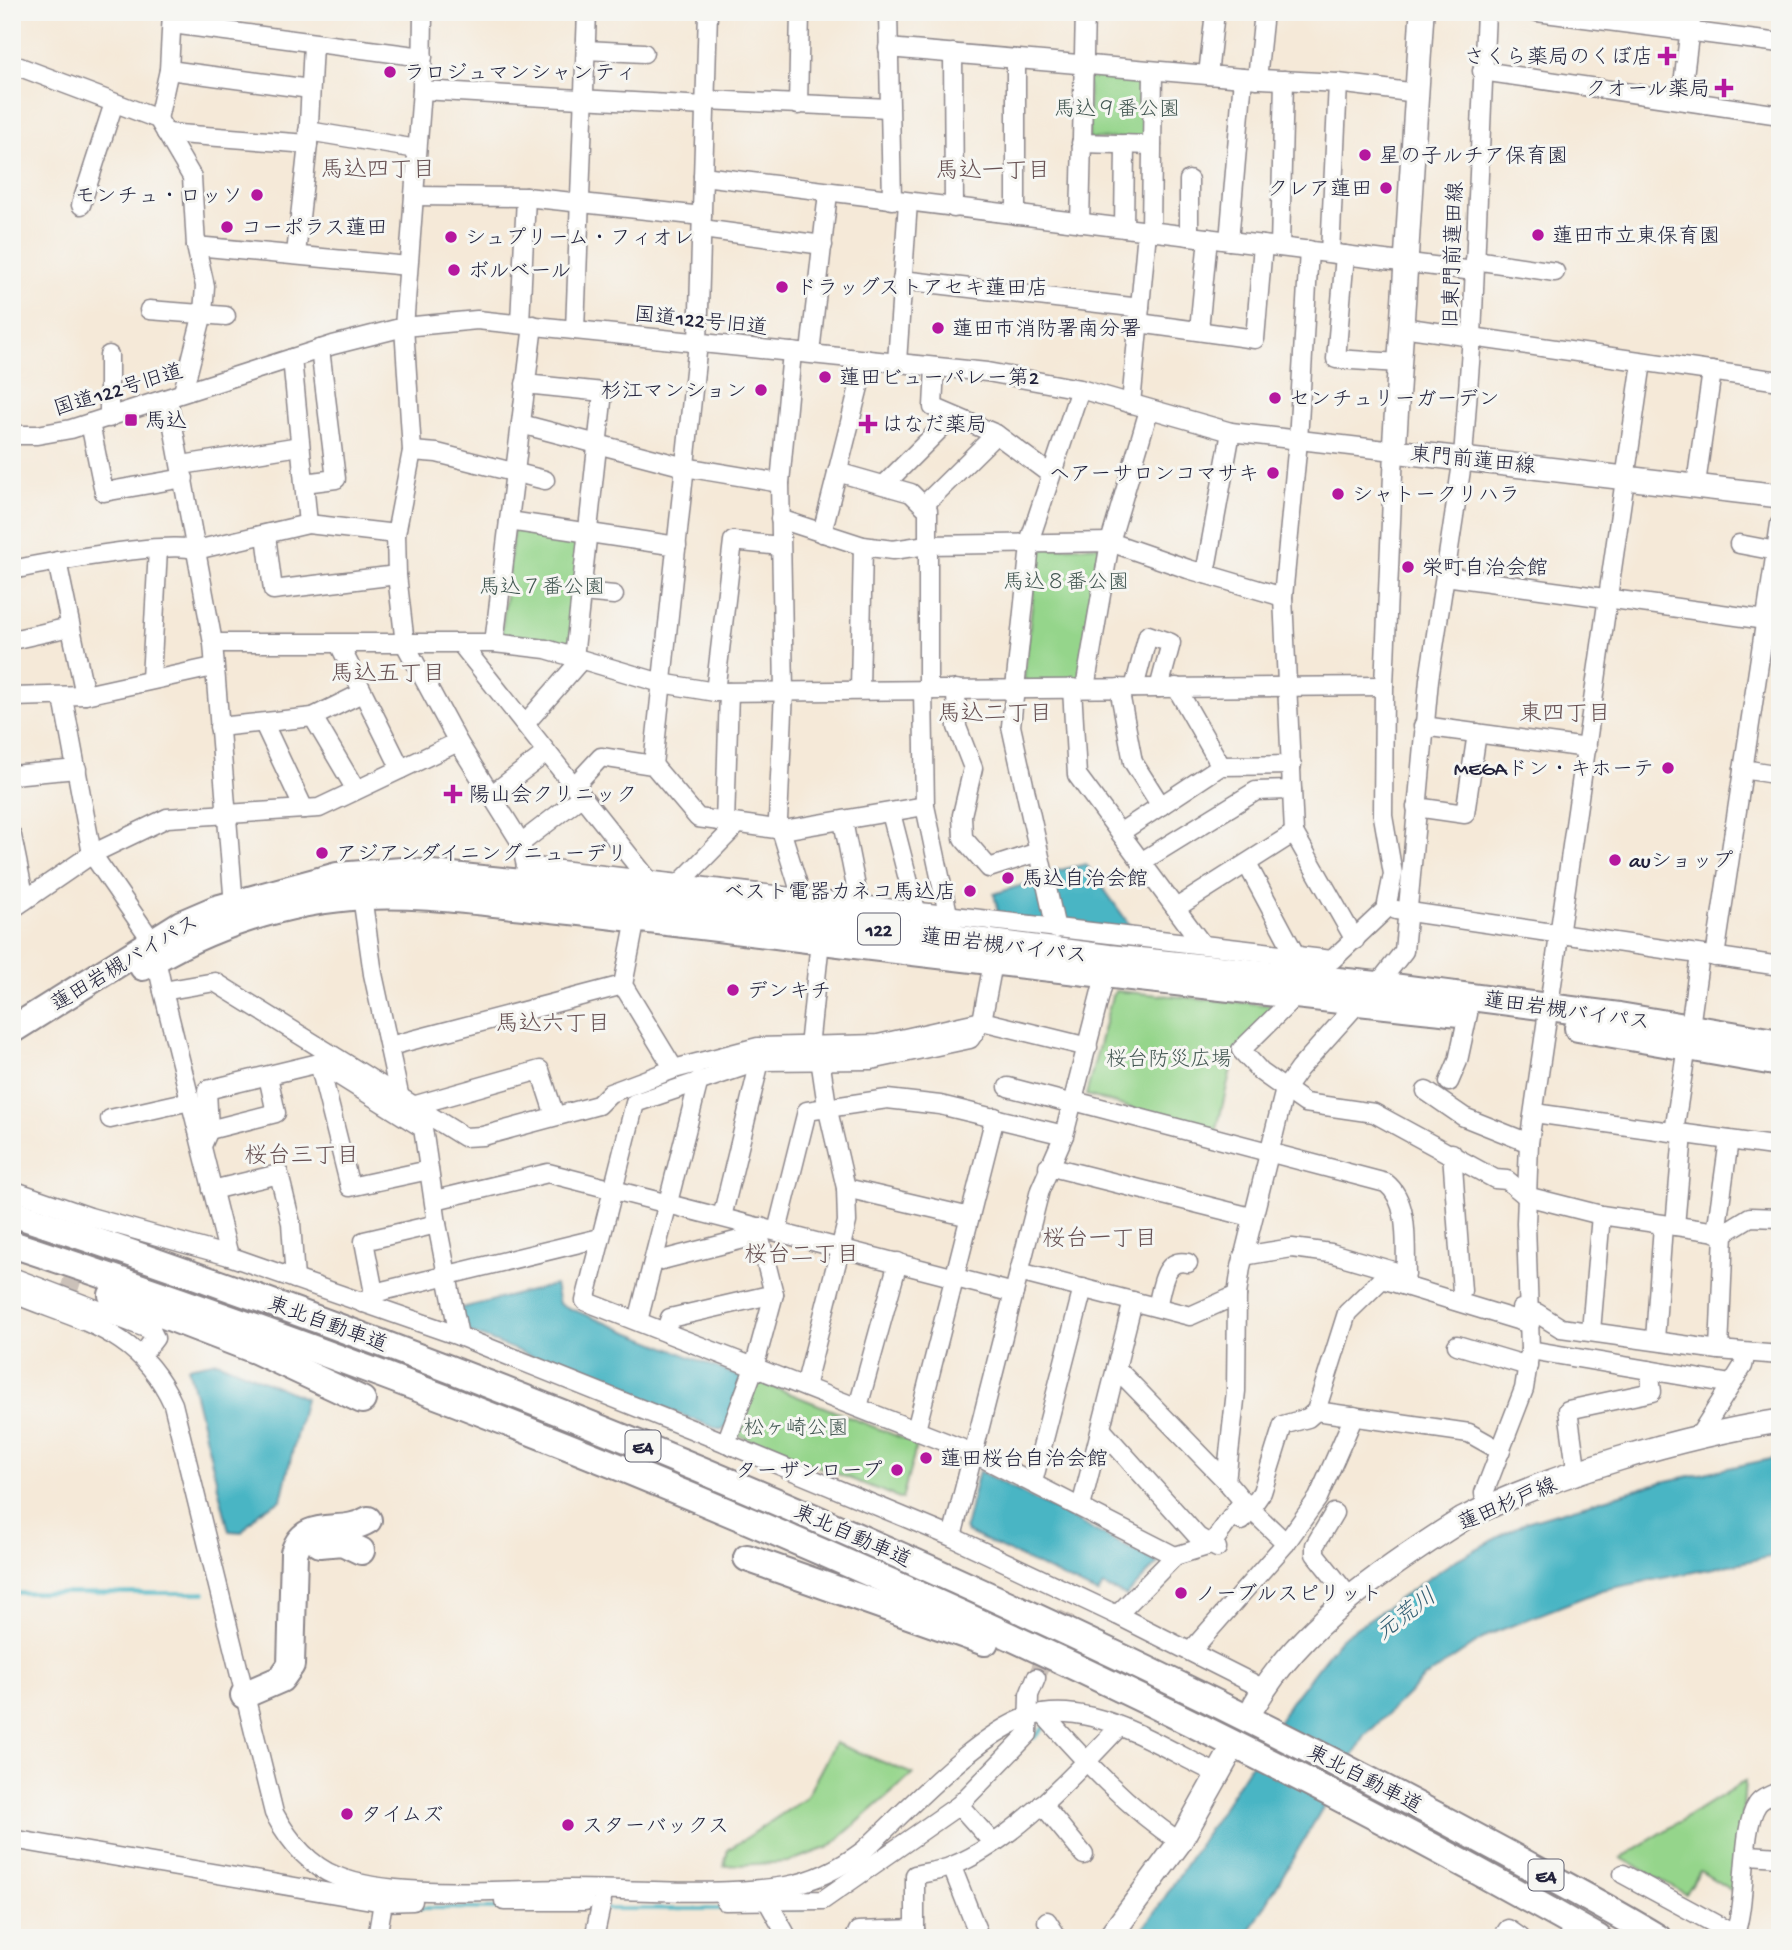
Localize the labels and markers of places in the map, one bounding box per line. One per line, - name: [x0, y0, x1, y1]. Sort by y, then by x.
- place label: さくら薬局のくぼ店: [1464, 45, 1653, 72]
- marker: さくら薬局のくぼ店: [1659, 48, 1675, 64]
- place label: ラロジュマンシャンティ: [404, 63, 636, 88]
- marker: ラロジュマンシャンティ: [382, 64, 398, 80]
- place label: クオール薬局: [1585, 78, 1710, 104]
- marker: クオール薬局: [1716, 80, 1732, 96]
- place label: 星の子ルチア保育園: [1379, 144, 1568, 171]
- marker: 星の子ルチア保育園: [1357, 147, 1373, 163]
- place label: クレア蓮田: [1267, 177, 1372, 204]
- marker: クレア蓮田: [1378, 180, 1394, 196]
- place label: モンチュ・ロッソ: [75, 186, 243, 211]
- marker: モンチュ・ロッソ: [249, 187, 265, 203]
- place label: コーポラス蓮田: [241, 216, 387, 243]
- marker: コーポラス蓮田: [219, 219, 235, 235]
- place label: 蓮田市立東保育園: [1552, 224, 1720, 251]
- place label: シュプリーム・フィオレ: [465, 227, 694, 253]
- marker: 蓮田市立東保育園: [1530, 227, 1546, 243]
- marker: シュプリーム・フィオレ: [443, 229, 459, 245]
- place label: ボルベール: [468, 261, 571, 286]
- marker: ボルベール: [446, 262, 462, 278]
- place label: ドラッグストアセキ蓮田店: [796, 276, 1048, 303]
- marker: ドラッグストアセキ蓮田店: [774, 279, 790, 295]
- place label: 蓮田市消防署南分署: [952, 317, 1141, 344]
- marker: 蓮田市消防署南分署: [930, 320, 946, 336]
- place label: 蓮田ビューパレー第2: [839, 366, 1039, 393]
- marker: 蓮田ビューパレー第2: [817, 369, 833, 385]
- place label: 杉江マンション: [601, 380, 747, 406]
- marker: 杉江マンション: [753, 382, 769, 398]
- place label: センチュリーガーデン: [1289, 388, 1499, 414]
- marker: センチュリーガーデン: [1267, 390, 1283, 406]
- place label: 馬込: [145, 410, 187, 436]
- marker: 馬込: [123, 412, 139, 428]
- place label: はなだ薬局: [882, 414, 987, 440]
- marker: はなだ薬局: [860, 416, 876, 432]
- place label: ヘアーサロンコマサキ: [1049, 464, 1259, 489]
- marker: ヘアーサロンコマサキ: [1265, 465, 1281, 481]
- place label: シャトークリハラ: [1352, 485, 1520, 510]
- marker: シャトークリハラ: [1330, 486, 1346, 502]
- place label: 栄町自治会館: [1422, 556, 1548, 583]
- marker: 栄町自治会館: [1400, 559, 1416, 575]
- place label: MEGAドン・キホーテ: [1454, 759, 1654, 784]
- marker: MEGAドン・キホーテ: [1660, 760, 1676, 776]
- place label: 陽山会クリニック: [469, 783, 637, 810]
- marker: 陽山会クリニック: [443, 784, 463, 804]
- place label: アジアンダイニングニューデリ: [336, 843, 627, 869]
- marker: アジアンダイニングニューデリ: [314, 845, 330, 861]
- place label: auショップ: [1629, 850, 1734, 876]
- marker: auショップ: [1607, 852, 1623, 868]
- place label: 馬込自治会館: [1022, 867, 1148, 894]
- marker: 馬込自治会館: [1000, 870, 1016, 886]
- place label: ベスト電器カネコ馬込店: [724, 880, 956, 907]
- marker: ベスト電器カネコ馬込店: [962, 883, 978, 899]
- place label: デンキチ: [747, 980, 831, 1006]
- marker: デンキチ: [725, 982, 741, 998]
- place label: 蓮田桜台自治会館: [940, 1447, 1108, 1474]
- marker: 蓮田桜台自治会館: [918, 1450, 934, 1466]
- place label: ターザンロープ: [736, 1460, 883, 1486]
- marker: ターザンロープ: [889, 1462, 905, 1478]
- place label: ノーブルスピリット: [1195, 1583, 1382, 1609]
- marker: ノーブルスピリット: [1173, 1585, 1189, 1601]
- place label: タイムズ: [361, 1805, 443, 1830]
- marker: タイムズ: [339, 1806, 355, 1822]
- place label: スターバックス: [582, 1816, 729, 1841]
- marker: スターバックス: [560, 1817, 576, 1833]

